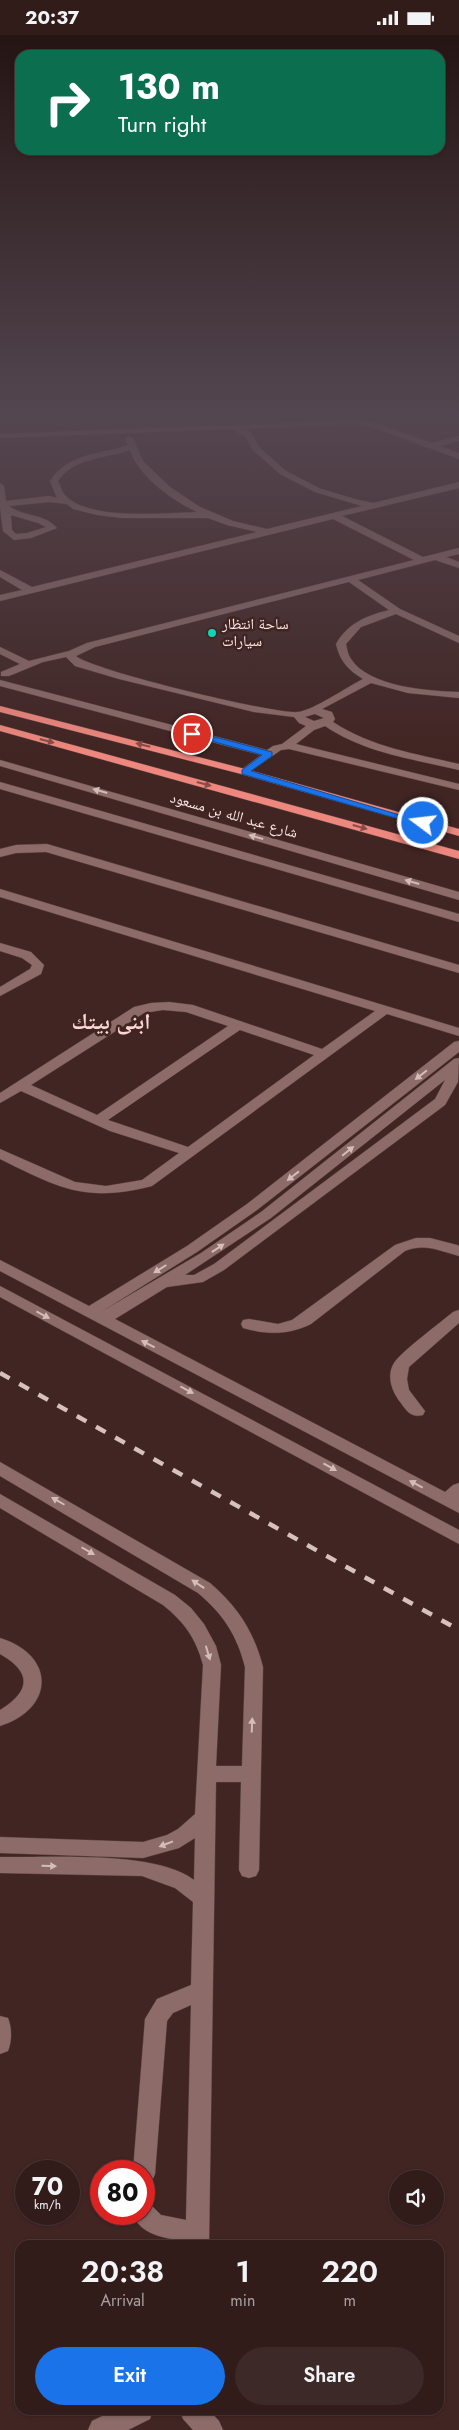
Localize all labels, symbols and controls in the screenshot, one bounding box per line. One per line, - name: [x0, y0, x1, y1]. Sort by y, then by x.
- text: 20:37: [25, 4, 79, 31]
- text: 130 m: [118, 62, 220, 112]
- icon: right: [35, 70, 100, 135]
- text: Turn right: [118, 108, 206, 140]
- place label: ساحة انتظار سيارات: [221, 613, 289, 652]
- marker: ساحة انتظار سيارات: [206, 627, 218, 639]
- pin: [171, 713, 213, 755]
- icon: arrive: [178, 720, 206, 748]
- one-way arrow: [39, 737, 55, 745]
- one-way arrow: [135, 741, 150, 749]
- one-way arrow: [196, 780, 211, 788]
- one-way arrow: [93, 786, 108, 794]
- street label: شارع عبد الله بن مسعود: [168, 786, 301, 844]
- position arrow: [396, 796, 448, 848]
- one-way arrow: [353, 824, 368, 832]
- one-way arrow: [249, 832, 264, 840]
- one-way arrow: [405, 878, 420, 886]
- district label: ابنى بيتك: [72, 1005, 150, 1037]
- one-way arrow: [415, 1070, 428, 1081]
- one-way arrow: [341, 1145, 354, 1156]
- one-way arrow: [286, 1171, 300, 1181]
- one-way arrow: [211, 1244, 225, 1253]
- one-way arrow: [153, 1264, 166, 1273]
- one-way arrow: [35, 1311, 50, 1319]
- one-way arrow: [141, 1339, 155, 1347]
- one-way arrow: [179, 1386, 194, 1394]
- one-way arrow: [323, 1463, 336, 1472]
- one-way arrow: [409, 1480, 423, 1488]
- one-way arrow: [51, 1497, 65, 1506]
- one-way arrow: [81, 1546, 94, 1555]
- one-way arrow: [191, 1579, 204, 1589]
- one-way arrow: [205, 1645, 213, 1660]
- one-way arrow: [249, 1717, 257, 1733]
- one-way arrow: [158, 1841, 173, 1848]
- one-way arrow: [41, 1863, 57, 1871]
- speed limit sign: 80: [90, 2160, 155, 2225]
- text: 70: [32, 2168, 63, 2204]
- map controls: [389, 2170, 444, 2225]
- button: sound: [389, 2170, 444, 2225]
- text: km/h: [34, 2196, 61, 2214]
- text: 20:38: [81, 2250, 164, 2293]
- text: 1: [235, 2250, 250, 2293]
- text: 220: [321, 2250, 378, 2293]
- text: Arrival: [101, 2289, 145, 2312]
- text: min: [230, 2289, 255, 2312]
- text: m: [343, 2289, 356, 2312]
- button: Exit: [35, 2347, 225, 2405]
- button: Share: [235, 2347, 424, 2405]

